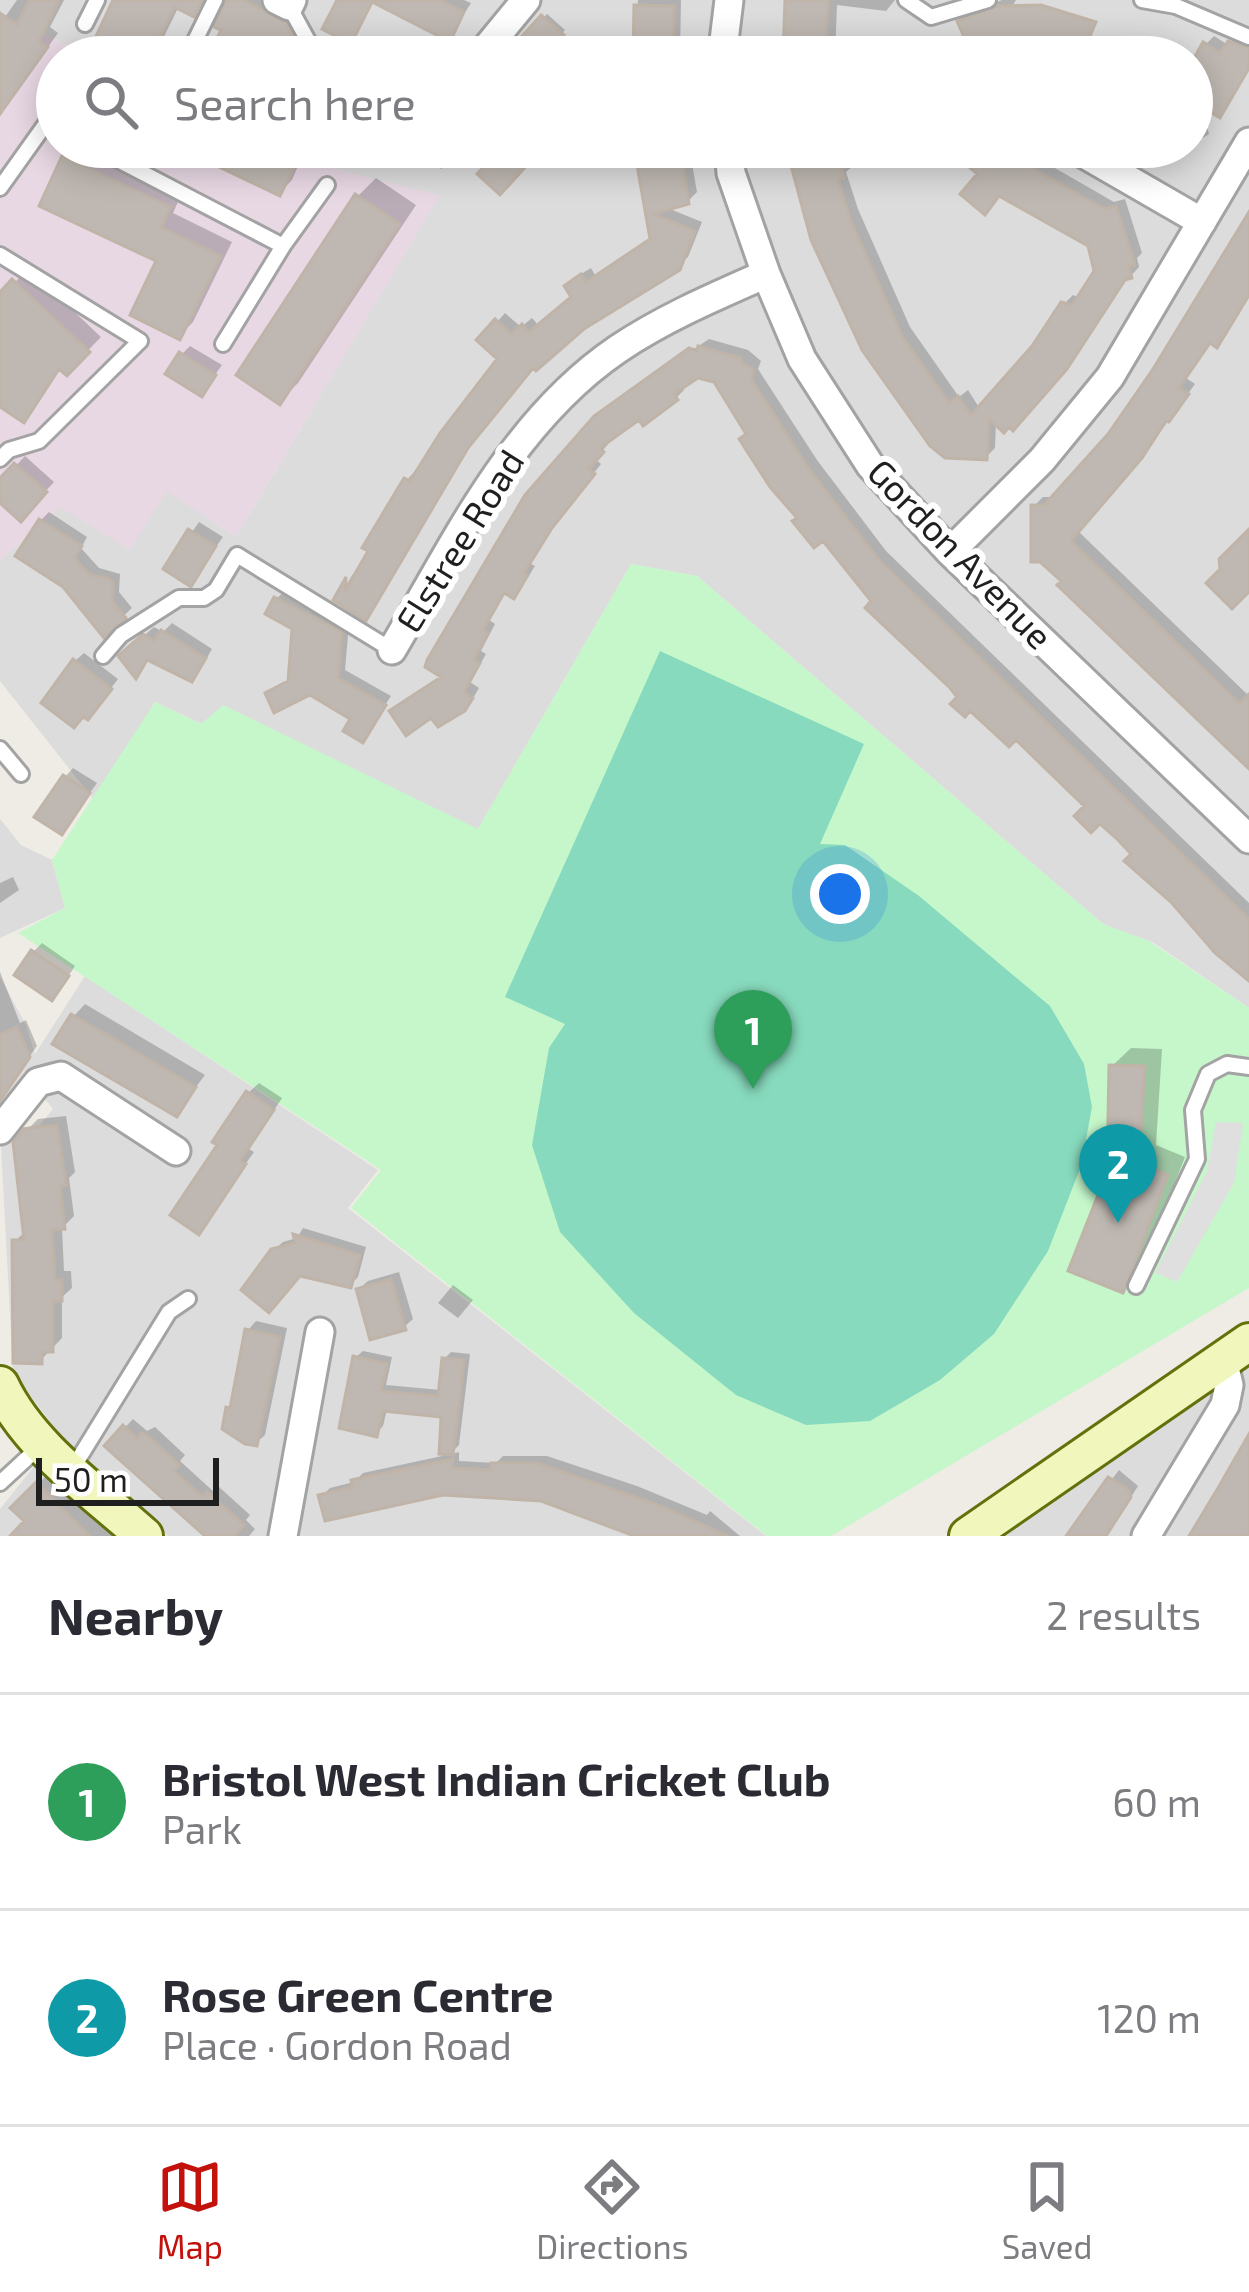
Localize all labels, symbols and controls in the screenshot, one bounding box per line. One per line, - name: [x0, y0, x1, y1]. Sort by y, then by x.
- search box: [36, 36, 1213, 168]
- icon: search: [78, 69, 144, 135]
- text: Search here: [174, 75, 416, 129]
- street label: Elstree Road: [386, 441, 532, 639]
- street label: Gordon Avenue: [860, 449, 1062, 657]
- your location: [810, 864, 870, 924]
- pin: 1: [714, 990, 792, 1089]
- pin: 2: [1079, 1124, 1157, 1223]
- scale bar: [36, 1452, 219, 1505]
- text: 50 m: [54, 1459, 128, 1499]
- text: Nearby: [48, 1584, 223, 1645]
- text: 2 results: [1046, 1591, 1201, 1638]
- text: Bristol West Indian Cricket Club: [162, 1751, 831, 1805]
- text: 1: [79, 1778, 95, 1825]
- text: 60 m: [1112, 1778, 1201, 1825]
- text: Park: [162, 1805, 242, 1852]
- text: Rose Green Centre: [162, 1967, 553, 2021]
- text: 2: [76, 1994, 98, 2041]
- text: 120 m: [1097, 1994, 1201, 2041]
- text: Place · Gordon Road: [162, 2021, 512, 2068]
- tab: Map: [157, 2154, 223, 2266]
- tab: Directions: [536, 2154, 688, 2266]
- tab: Saved: [1002, 2154, 1092, 2266]

